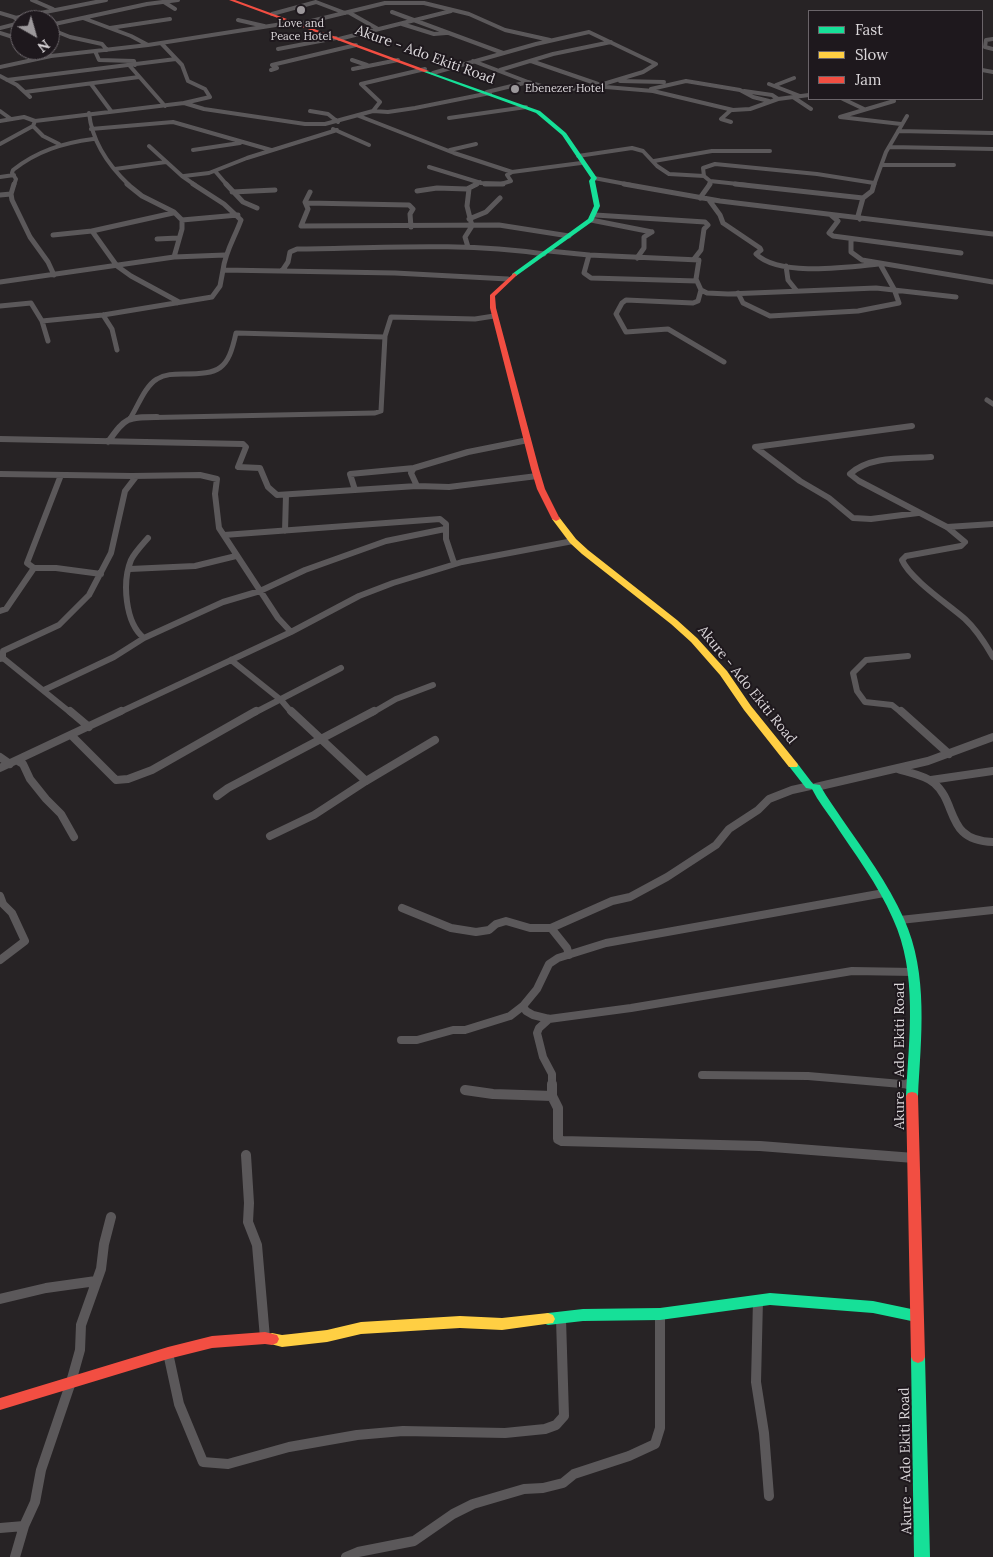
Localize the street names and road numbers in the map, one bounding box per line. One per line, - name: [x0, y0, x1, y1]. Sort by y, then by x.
- street label: Akure - Ado Ekiti Road: [353, 22, 497, 88]
- street label: Akure - Ado Ekiti Road: [694, 622, 800, 748]
- street label: Akure - Ado Ekiti Road: [892, 982, 908, 1130]
- street label: Akure - Ado Ekiti Road: [896, 1387, 916, 1535]

